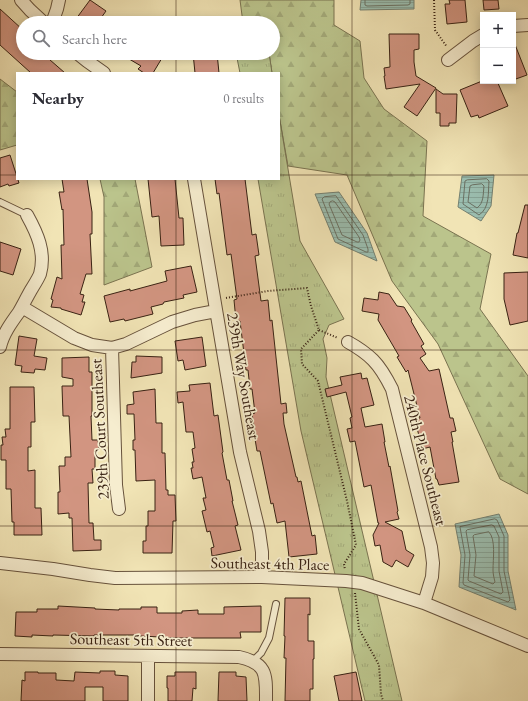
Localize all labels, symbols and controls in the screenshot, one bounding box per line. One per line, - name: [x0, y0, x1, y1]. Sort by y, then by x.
- map controls: [480, 12, 516, 84]
- button: +: [480, 12, 516, 48]
- search box: [16, 16, 280, 60]
- icon: search: [30, 27, 52, 49]
- text: Search here: [62, 29, 127, 48]
- button: −: [480, 48, 516, 84]
- text: Nearby: [32, 87, 84, 109]
- text: 0 results: [223, 90, 264, 107]
- street label: 239th Way Southeast: [222, 311, 265, 441]
- street label: 239th Court Southeast: [85, 358, 114, 500]
- street label: 240th Place Southeast: [399, 393, 452, 528]
- street label: Southeast 4th Place: [210, 552, 330, 575]
- street label: Southeast 5th Street: [70, 628, 192, 651]

